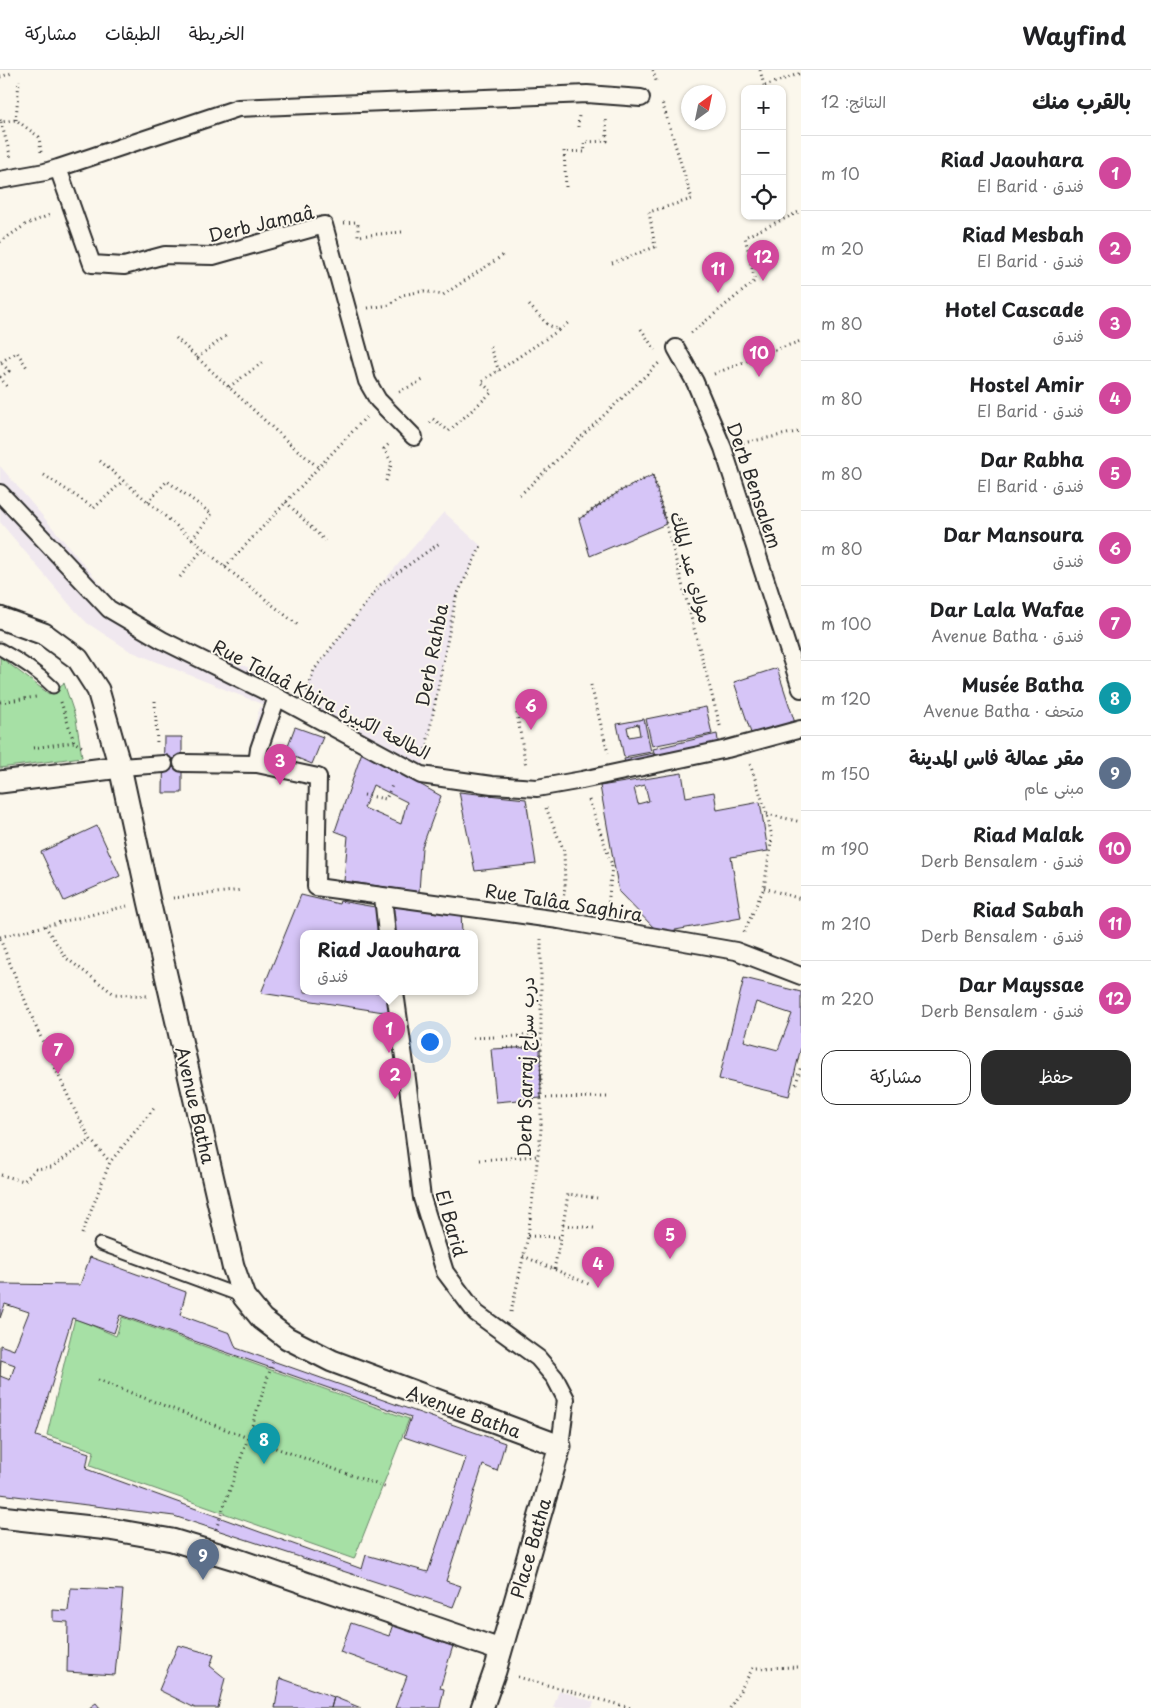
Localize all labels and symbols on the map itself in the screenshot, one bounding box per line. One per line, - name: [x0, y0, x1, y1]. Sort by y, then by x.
- north arrow: [681, 85, 726, 130]
- street label: Derb Jamaâ: [205, 198, 317, 248]
- pin: 12: [747, 240, 779, 281]
- pin: 11: [702, 252, 734, 293]
- pin: 10: [743, 336, 775, 377]
- street label: Derb Bensalem: [721, 418, 789, 552]
- street label: مولاي عبد الملك: [663, 508, 720, 626]
- street label: Derb Rahba: [408, 601, 454, 709]
- street label: Rue Talaâ Kbira الطالعة الكبيرة: [209, 632, 435, 766]
- pin: 6: [515, 689, 547, 730]
- pin: 3: [264, 744, 296, 785]
- street label: Rue Talâa Saghira: [483, 876, 645, 928]
- street label: Derb Sarraj درب سراج: [510, 976, 540, 1158]
- pin: 1: [373, 1012, 405, 1053]
- your location: [417, 1029, 443, 1055]
- pin: 7: [42, 1033, 74, 1074]
- street label: Avenue Batha: [169, 1044, 223, 1167]
- pin: 2: [379, 1058, 411, 1099]
- street label: El Barid: [430, 1186, 474, 1260]
- pin: 5: [654, 1218, 686, 1259]
- pin: 4: [582, 1247, 614, 1288]
- street label: Avenue Batha: [403, 1378, 526, 1444]
- pin: 8: [248, 1423, 280, 1464]
- street label: Place Batha: [503, 1494, 557, 1601]
- pin: 9: [187, 1539, 219, 1580]

